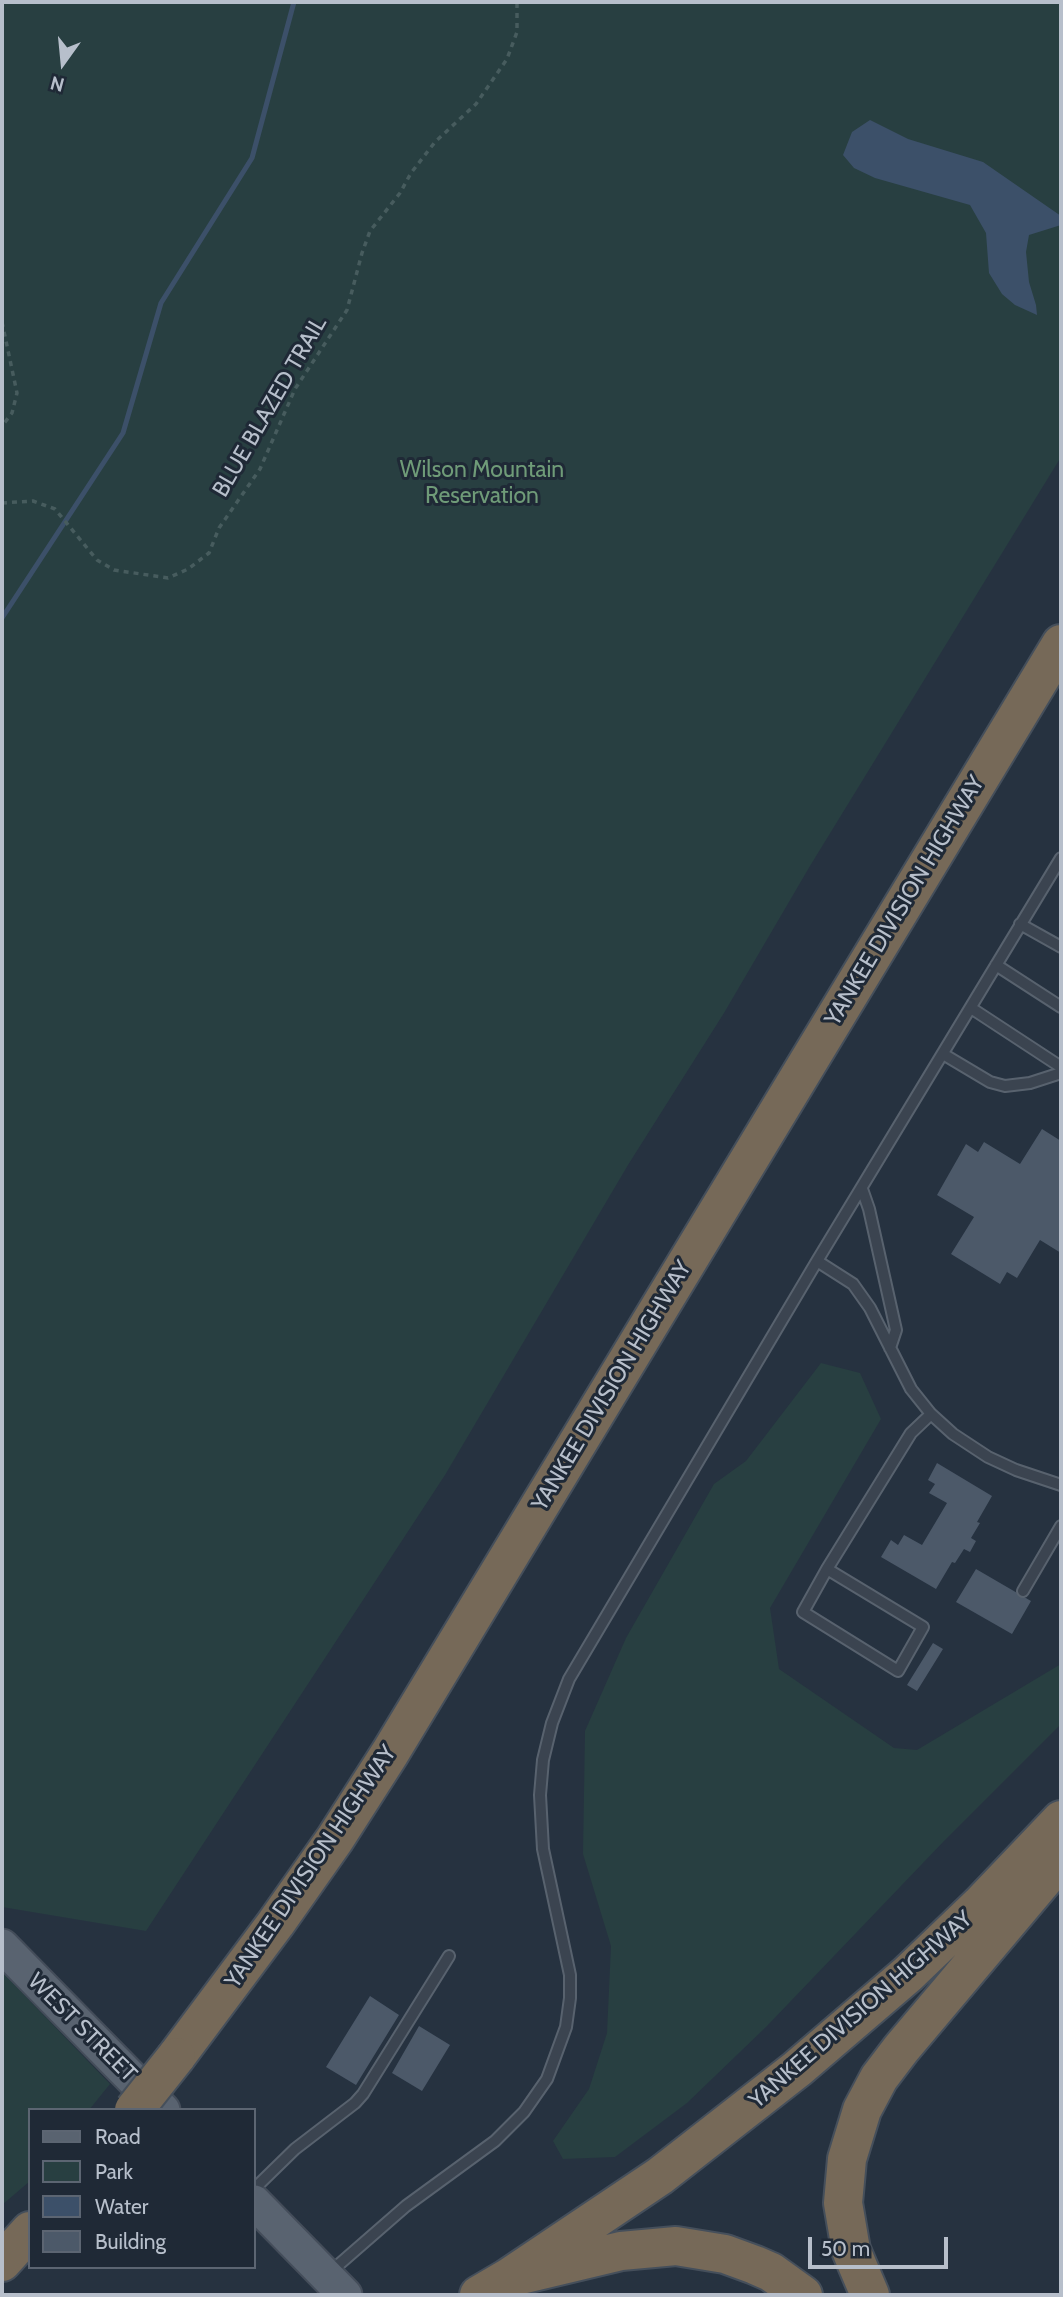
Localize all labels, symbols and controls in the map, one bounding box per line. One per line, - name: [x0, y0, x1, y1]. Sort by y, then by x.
- north arrow: [28, 28, 98, 98]
- text: N: [48, 71, 67, 97]
- street label: BLUE BLAZED TRAIL: [207, 312, 333, 502]
- park label: Wilson Mountain Reservation: [400, 456, 564, 510]
- street label: YANKEE DIVISION HIGHWAY: [819, 771, 991, 1031]
- street label: YANKEE DIVISION HIGHWAY: [526, 1256, 698, 1516]
- street label: YANKEE DIVISION HIGHWAY: [219, 1740, 403, 1994]
- street label: YANKEE DIVISION HIGHWAY: [744, 1905, 978, 2115]
- street label: WEST STREET: [22, 1968, 142, 2088]
- legend: [28, 2108, 256, 2269]
- text: Road: [95, 2124, 141, 2149]
- text: Park: [95, 2159, 133, 2184]
- text: Water: [95, 2194, 148, 2219]
- scale bar: [811, 2224, 951, 2268]
- text: Building: [95, 2229, 166, 2254]
- text: 50 m: [821, 2236, 870, 2261]

